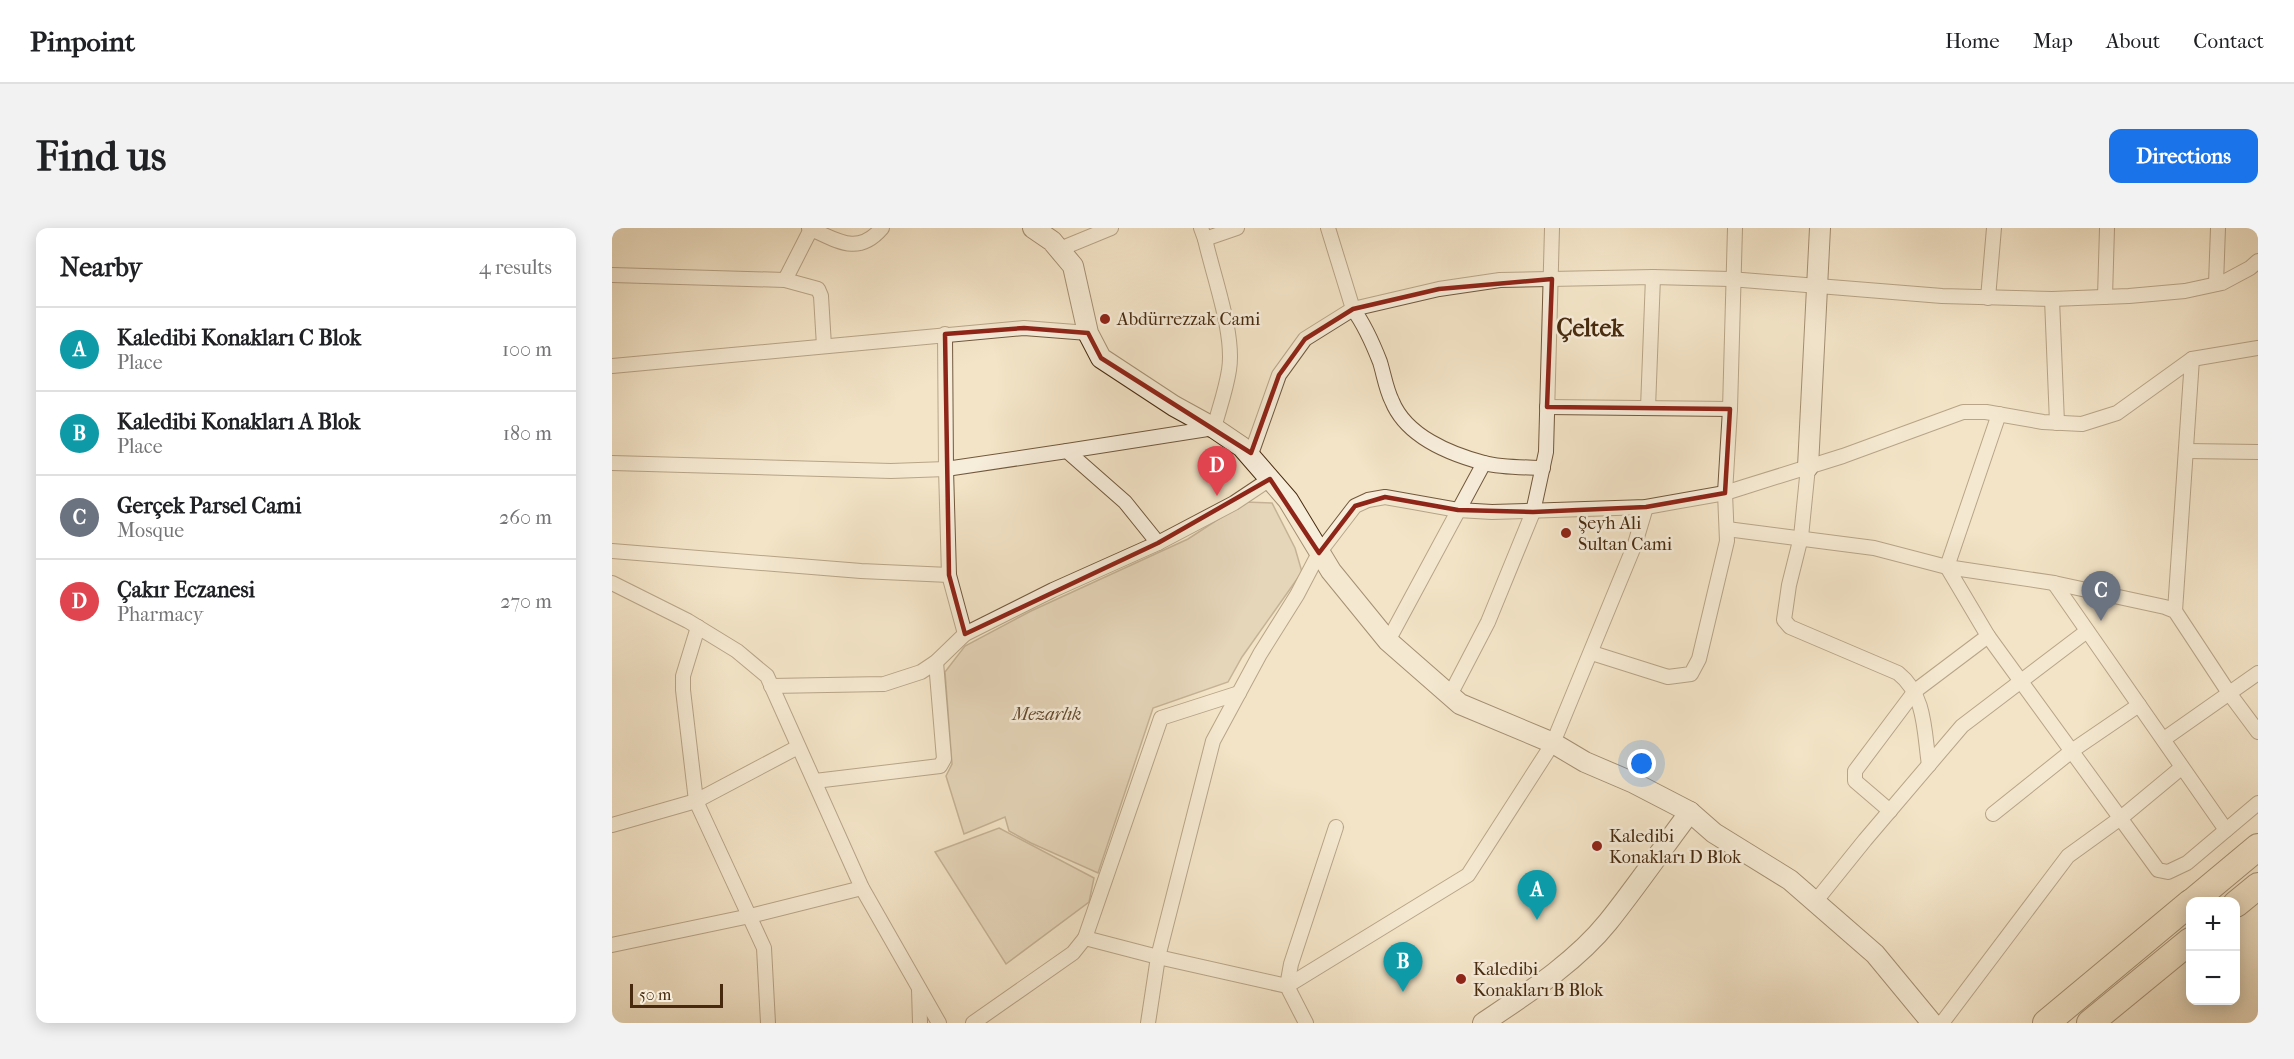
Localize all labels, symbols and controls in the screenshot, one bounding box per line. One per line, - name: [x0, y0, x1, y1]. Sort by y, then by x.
- text: Pinpoint: [30, 25, 135, 58]
- text: Home: [1945, 29, 2000, 53]
- text: Map: [2033, 29, 2073, 53]
- text: About: [2106, 29, 2160, 53]
- text: Contact: [2193, 29, 2264, 53]
- button: Directions: [2109, 129, 2258, 183]
- text: Find us: [36, 132, 166, 181]
- text: Nearby: [60, 252, 142, 283]
- text: 4 results: [479, 256, 552, 279]
- place label: Abdürrezzak Cami: [1116, 309, 1261, 330]
- marker: Abdürrezzak Cami: [1098, 312, 1112, 326]
- district label: Çeltek: [1556, 314, 1624, 343]
- text: Kaledibi Konakları C Blok: [117, 325, 361, 351]
- text: A: [73, 338, 86, 361]
- text: 100 m: [502, 338, 552, 361]
- text: Place: [117, 351, 163, 374]
- text: Kaledibi Konakları A Blok: [117, 409, 360, 435]
- text: B: [73, 422, 86, 445]
- text: 180 m: [503, 422, 552, 445]
- text: Place: [117, 435, 163, 458]
- pin: D: [1198, 446, 1236, 496]
- text: Gerçek Parsel Cami: [117, 493, 301, 519]
- text: C: [73, 506, 86, 529]
- text: 260 m: [499, 506, 552, 529]
- place label: Şeyh Ali Sultan Cami: [1578, 513, 1673, 555]
- text: Mosque: [117, 519, 184, 542]
- marker: Şeyh Ali Sultan Cami: [1559, 526, 1573, 540]
- pin: C: [2082, 572, 2120, 621]
- text: Çakır Eczanesi: [117, 577, 255, 603]
- text: D: [72, 590, 87, 613]
- text: 270 m: [500, 590, 552, 613]
- text: Pharmacy: [117, 603, 203, 626]
- park label: Mezarlık: [1010, 704, 1082, 725]
- your location: [1627, 749, 1656, 778]
- place label: Kaledibi Konakları D Blok: [1609, 826, 1742, 868]
- marker: Kaledibi Konakları D Blok: [1590, 839, 1604, 853]
- pin: A: [1518, 870, 1556, 920]
- map controls: [2186, 897, 2240, 1005]
- button: +: [2186, 897, 2240, 951]
- pin: B: [1384, 942, 1422, 992]
- button: −: [2186, 951, 2240, 1005]
- place label: Kaledibi Konakları B Blok: [1473, 959, 1604, 1001]
- marker: Kaledibi Konakları B Blok: [1454, 972, 1468, 986]
- scale bar: [630, 981, 723, 1008]
- text: 50 m: [639, 985, 671, 1004]

